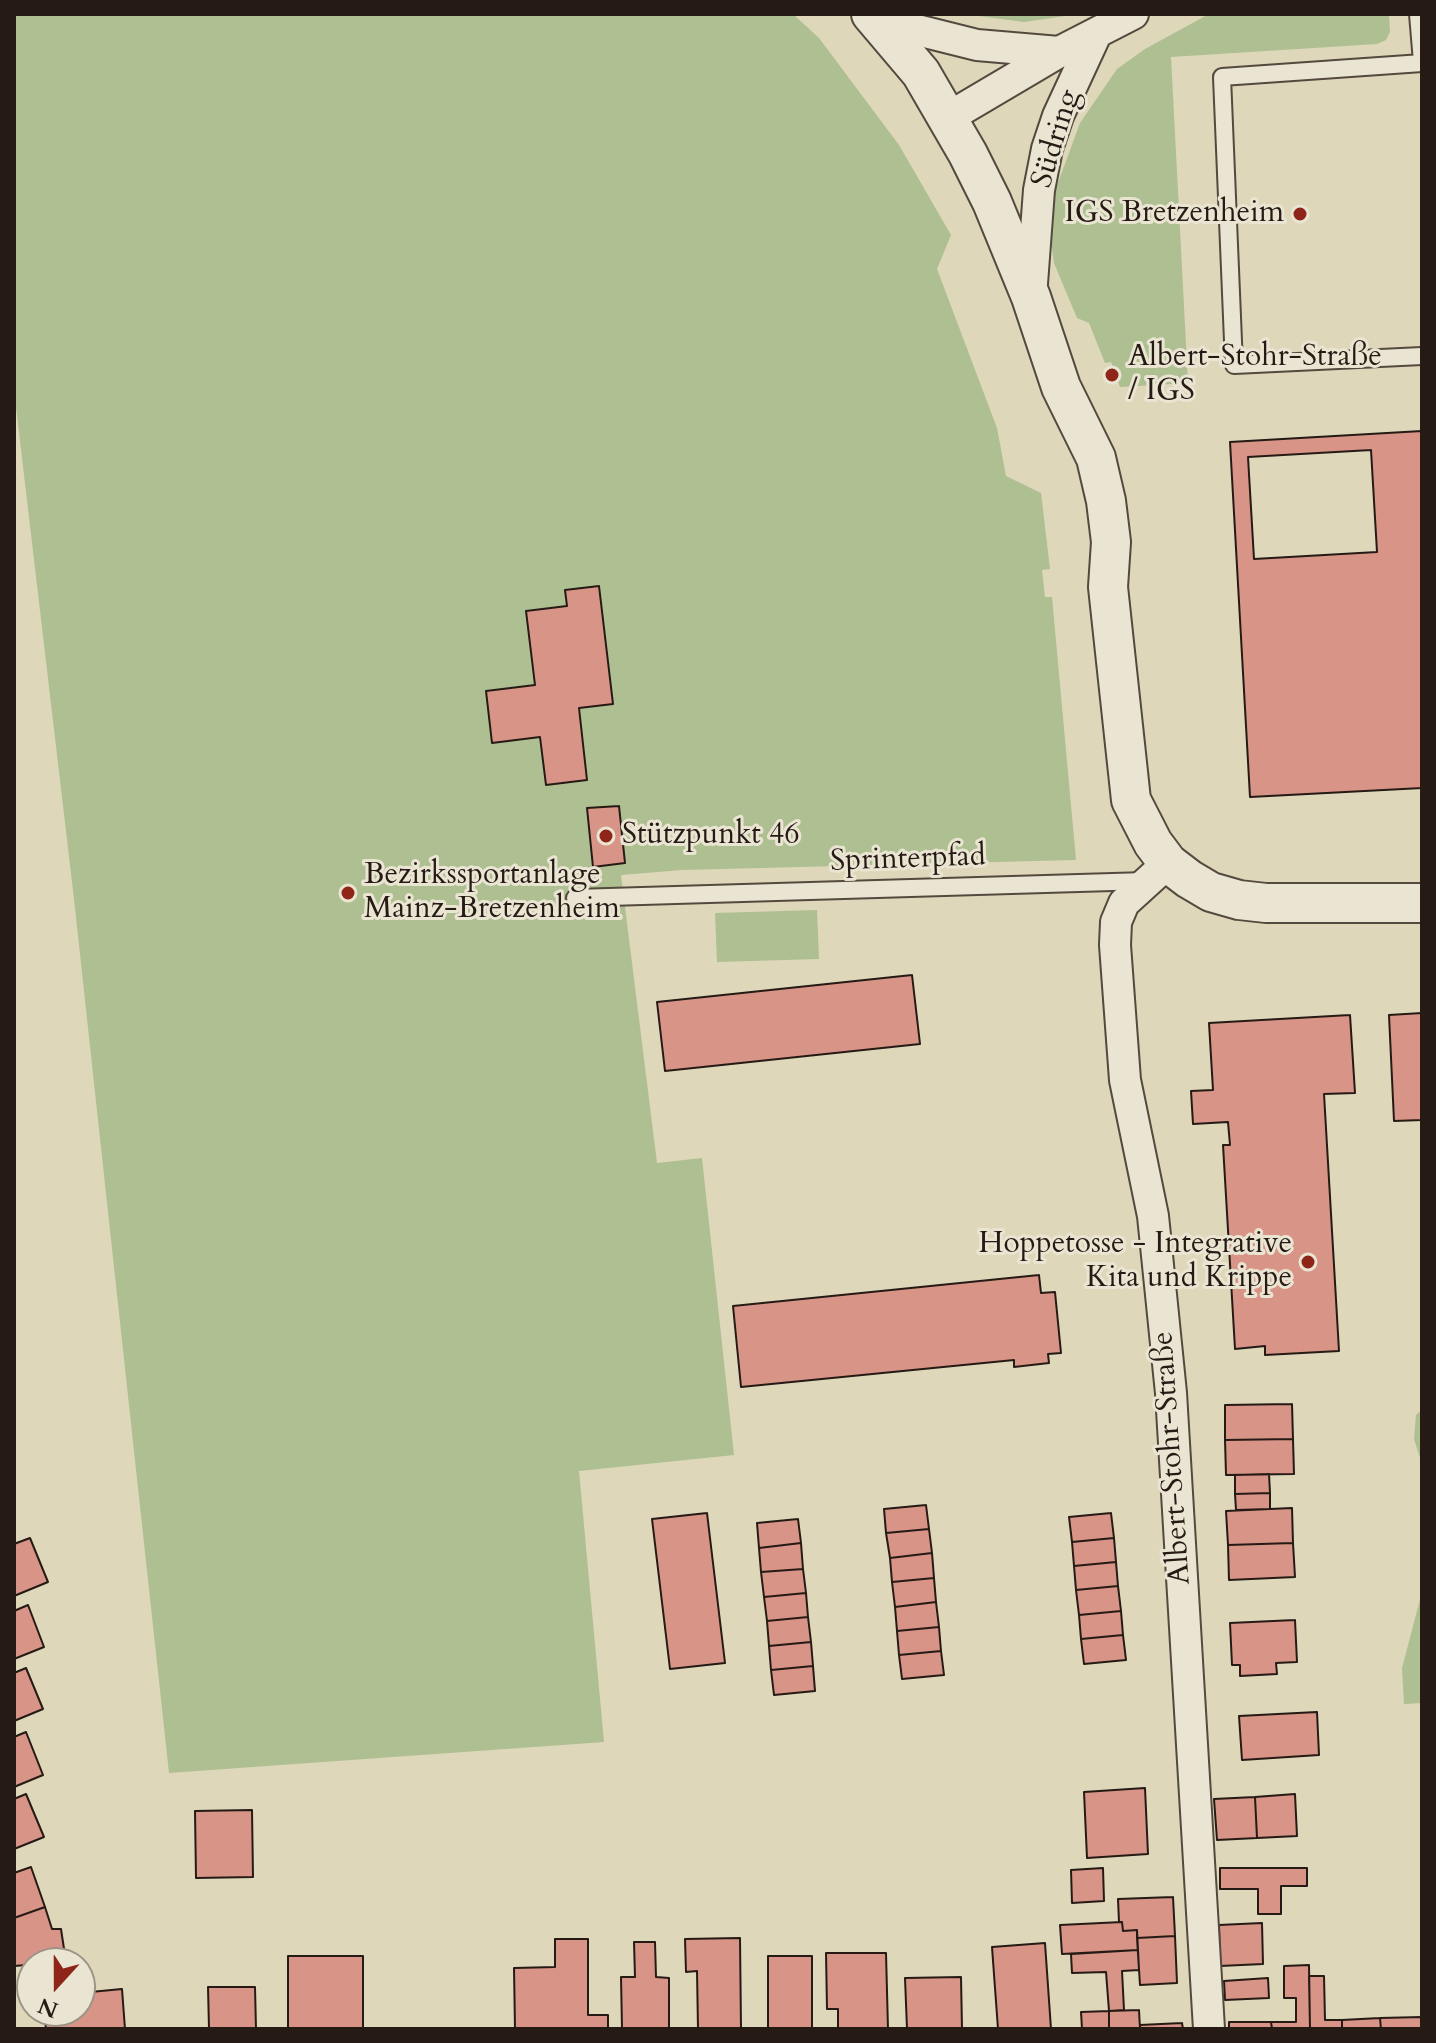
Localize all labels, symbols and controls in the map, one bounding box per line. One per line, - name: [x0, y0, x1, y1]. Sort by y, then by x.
- street label: Südring: [1025, 86, 1089, 192]
- place label: IGS Bretzenheim: [1065, 196, 1284, 232]
- marker: IGS Bretzenheim: [1291, 205, 1309, 223]
- place label: Albert-Stohr-Straße / IGS: [1128, 340, 1382, 410]
- marker: Albert-Stohr-Straße / IGS: [1103, 366, 1121, 384]
- place label: Stützpunkt 46: [622, 818, 800, 854]
- marker: Stützpunkt 46: [597, 827, 615, 845]
- street label: Sprinterpfad: [830, 839, 986, 881]
- place label: Bezirkssportanlage Mainz-Bretzenheim: [364, 858, 620, 928]
- marker: Bezirkssportanlage Mainz-Bretzenheim: [339, 884, 357, 902]
- place label: Hoppetosse - Integrative Kita und Krippe: [978, 1227, 1292, 1298]
- marker: Hoppetosse - Integrative Kita und Krippe: [1299, 1253, 1317, 1271]
- street label: Albert-Stohr-Straße: [1146, 1330, 1200, 1586]
- north arrow: [16, 1947, 96, 2027]
- text: N: [34, 1990, 62, 2025]

